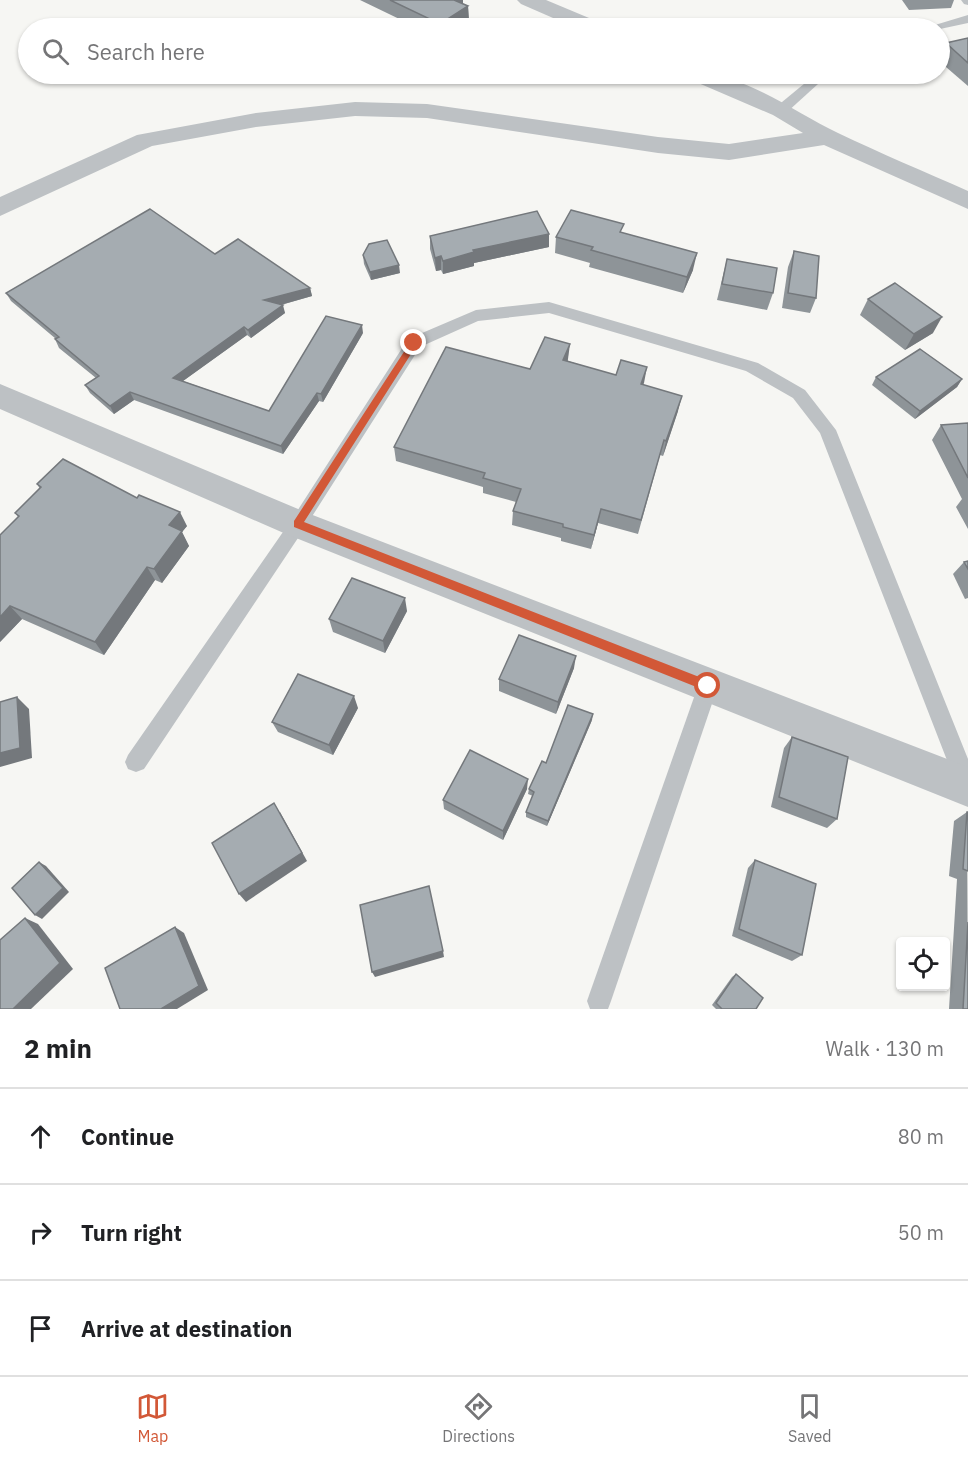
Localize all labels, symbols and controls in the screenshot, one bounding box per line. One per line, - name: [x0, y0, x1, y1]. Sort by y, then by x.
- search box: [18, 18, 950, 84]
- icon: search: [39, 35, 72, 68]
- text: Search here: [87, 37, 205, 66]
- route end: [400, 329, 426, 355]
- route start: [694, 672, 720, 698]
- map controls: [896, 937, 950, 991]
- button: locate: [896, 937, 950, 991]
- text: 2 min: [24, 1031, 92, 1065]
- text: Walk · 130 m: [826, 1035, 944, 1062]
- icon: ahead: [24, 1120, 57, 1153]
- text: Continue: [81, 1122, 174, 1151]
- text: 80 m: [898, 1123, 944, 1150]
- icon: right: [24, 1216, 57, 1249]
- text: Turn right: [81, 1218, 182, 1247]
- text: 50 m: [898, 1219, 944, 1246]
- icon: arrive: [24, 1312, 57, 1345]
- text: Arrive at destination: [81, 1314, 292, 1343]
- tab: Map: [136, 1390, 169, 1446]
- tab: Directions: [442, 1390, 515, 1446]
- tab: Saved: [788, 1390, 832, 1446]

